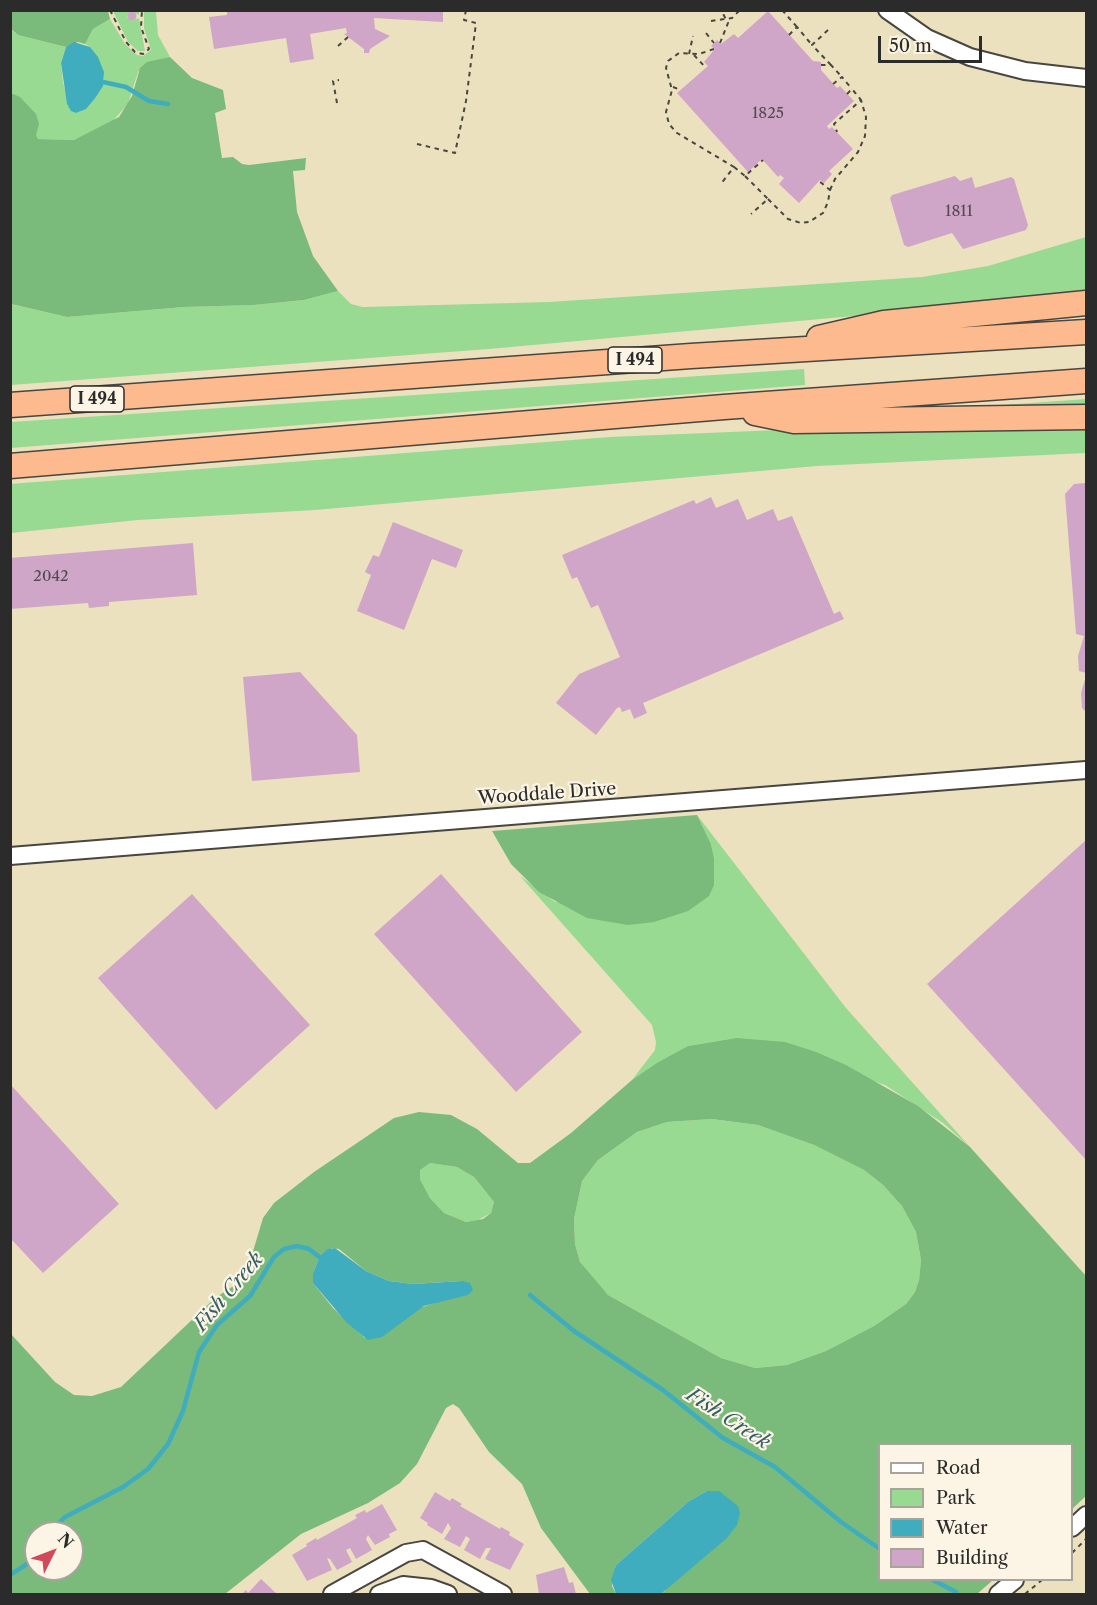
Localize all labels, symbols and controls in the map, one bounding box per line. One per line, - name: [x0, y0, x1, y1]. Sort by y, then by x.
- scale bar: [881, 24, 984, 62]
- text: 50 m: [889, 35, 932, 57]
- house number: 1825: [752, 105, 784, 123]
- house number: 1811: [945, 203, 973, 221]
- road number: I 494: [608, 347, 662, 373]
- road number: I 494: [70, 386, 124, 412]
- house number: 2042: [33, 568, 69, 586]
- street label: Wooddale Drive: [477, 778, 617, 810]
- water label: Fish Creek: [189, 1248, 269, 1336]
- water label: Fish Creek: [682, 1383, 774, 1455]
- legend: [878, 1443, 1073, 1581]
- text: Road: [936, 1457, 981, 1479]
- text: Park: [936, 1487, 975, 1509]
- text: Water: [936, 1517, 988, 1539]
- north arrow: [24, 1521, 84, 1581]
- text: N: [54, 1528, 78, 1552]
- text: Building: [936, 1547, 1008, 1569]

